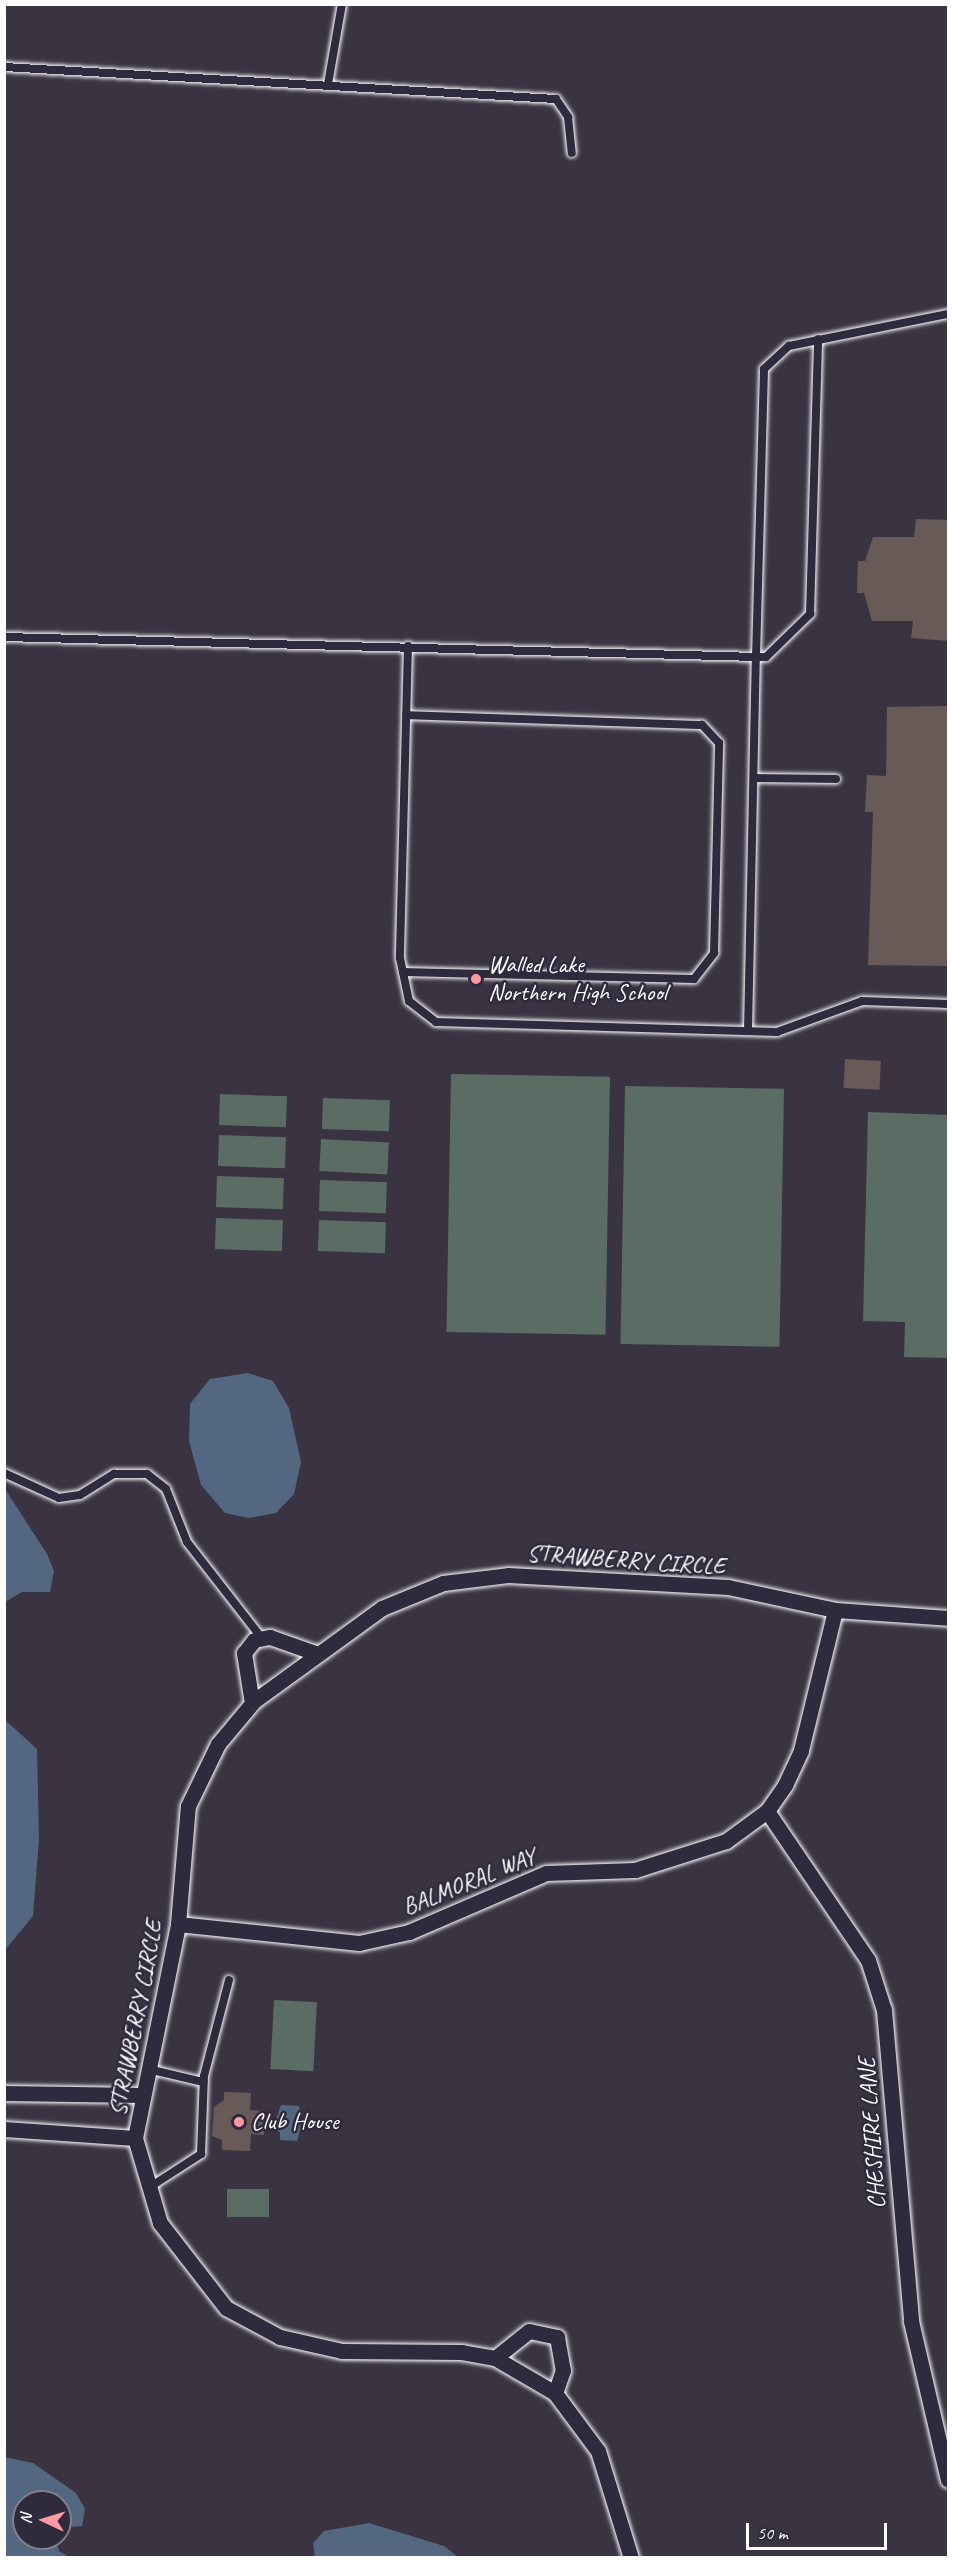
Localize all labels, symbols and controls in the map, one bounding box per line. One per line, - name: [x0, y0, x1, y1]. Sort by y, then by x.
- place label: Walled Lake Northern High School: [488, 951, 666, 1007]
- marker: Walled Lake Northern High School: [469, 972, 483, 986]
- street label: STRAWBERRY CIRCLE: [526, 1539, 726, 1581]
- street label: BALMORAL WAY: [397, 1842, 541, 1922]
- street label: STRAWBERRY CIRCLE: [103, 1918, 169, 2118]
- street label: CHESHIRE LANE: [852, 2057, 892, 2209]
- place label: Club House: [251, 2108, 338, 2136]
- marker: Club House: [232, 2115, 246, 2129]
- north arrow: [12, 2490, 72, 2550]
- scale bar: [749, 2511, 890, 2549]
- text: N: [16, 2513, 36, 2525]
- text: 50 m: [757, 2522, 788, 2544]

